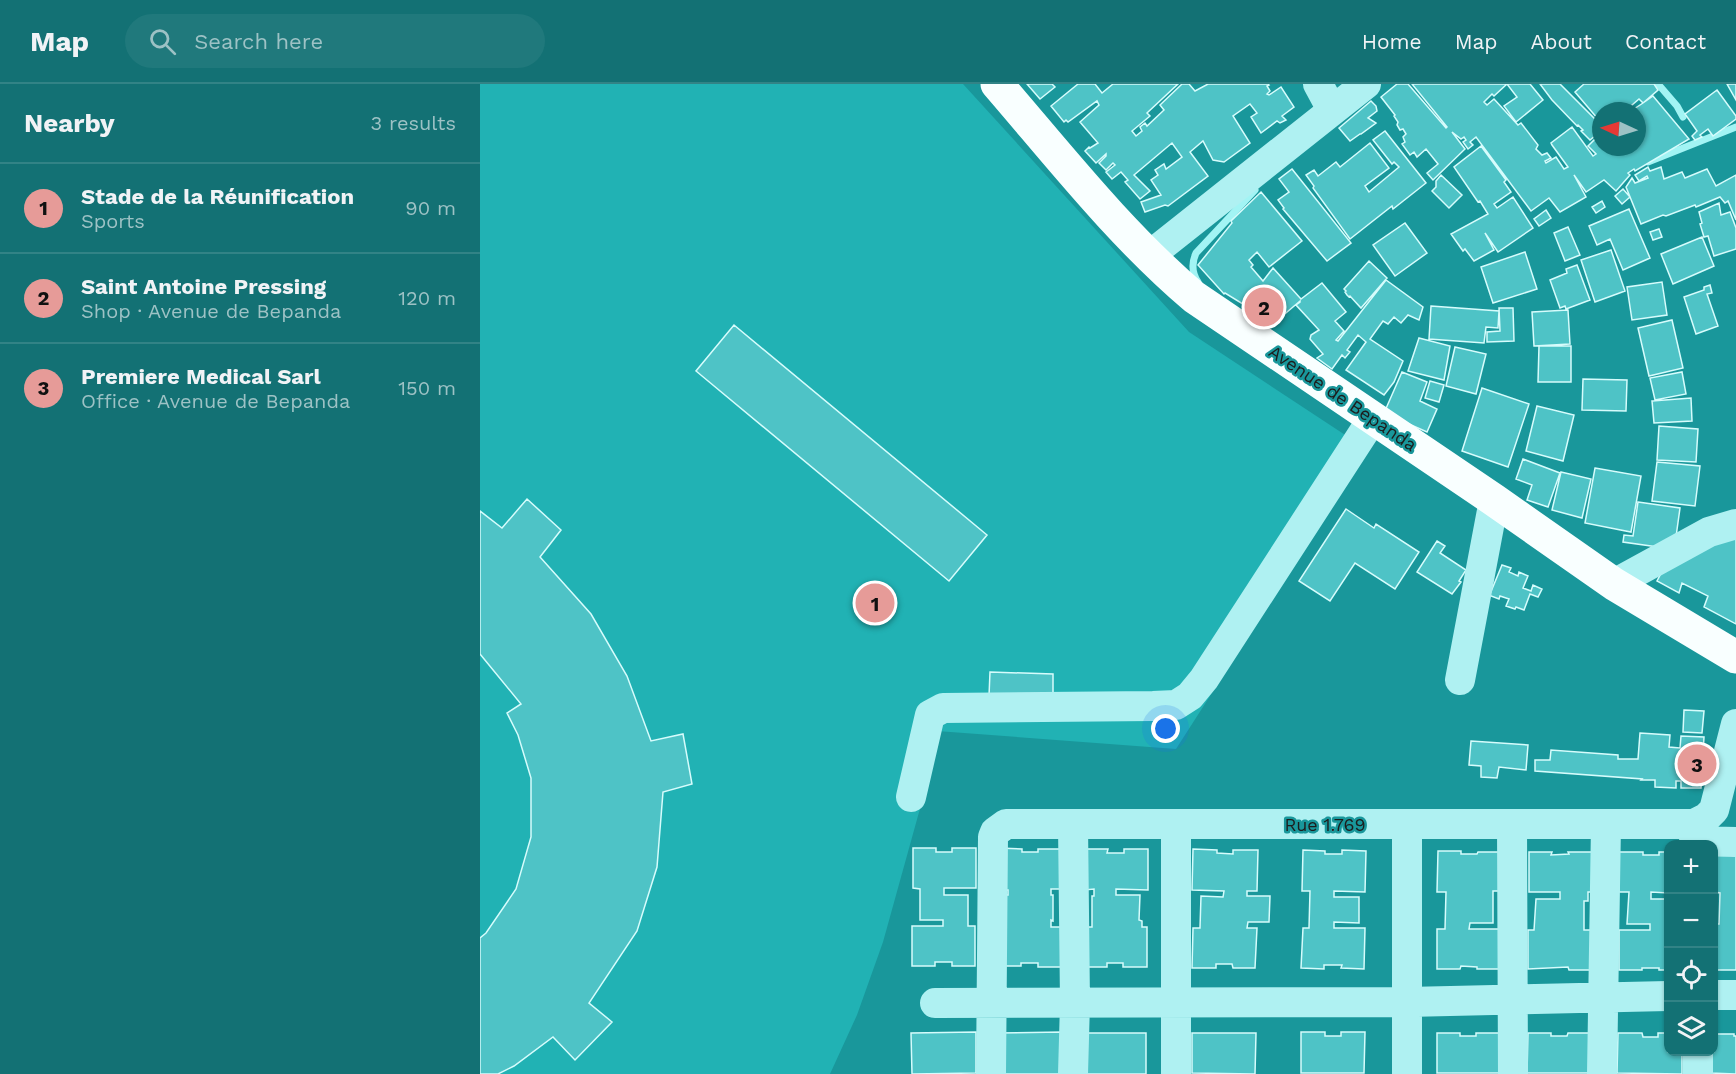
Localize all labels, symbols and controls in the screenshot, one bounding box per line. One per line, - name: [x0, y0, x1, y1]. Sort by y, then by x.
- search box: [125, 14, 545, 68]
- text: Map: [30, 25, 89, 58]
- icon: search: [146, 25, 179, 58]
- text: Search here: [194, 29, 323, 54]
- text: Home: [1362, 29, 1422, 54]
- text: Map: [1455, 29, 1498, 54]
- text: About: [1531, 29, 1592, 54]
- text: Contact: [1625, 29, 1706, 54]
- north arrow: [1592, 102, 1646, 156]
- text: Nearby: [24, 108, 115, 138]
- text: 3 results: [371, 111, 456, 135]
- text: Stade de la Réunification: [81, 184, 354, 209]
- text: 1: [39, 196, 48, 220]
- text: 90 m: [405, 196, 456, 220]
- text: Sports: [81, 209, 145, 233]
- text: Saint Antoine Pressing: [81, 274, 326, 299]
- pin: 2: [1244, 284, 1284, 330]
- text: 2: [38, 286, 49, 310]
- text: 120 m: [398, 286, 456, 310]
- text: Shop · Avenue de Bepanda: [81, 299, 341, 323]
- street label: Avenue de Bepanda: [1265, 341, 1421, 455]
- text: Premiere Medical Sarl: [81, 364, 321, 389]
- text: 3: [38, 376, 49, 400]
- text: 150 m: [398, 376, 456, 400]
- text: Office · Avenue de Bepanda: [81, 389, 350, 413]
- pin: 1: [856, 580, 894, 626]
- your location: [1151, 714, 1180, 743]
- pin: 3: [1678, 742, 1716, 786]
- street label: Rue 1.769: [1284, 814, 1366, 835]
- map controls: [1664, 840, 1718, 1056]
- button: +: [1664, 840, 1718, 894]
- button: −: [1664, 894, 1718, 948]
- button: locate: [1664, 948, 1718, 1002]
- button: layers: [1664, 1002, 1718, 1056]

